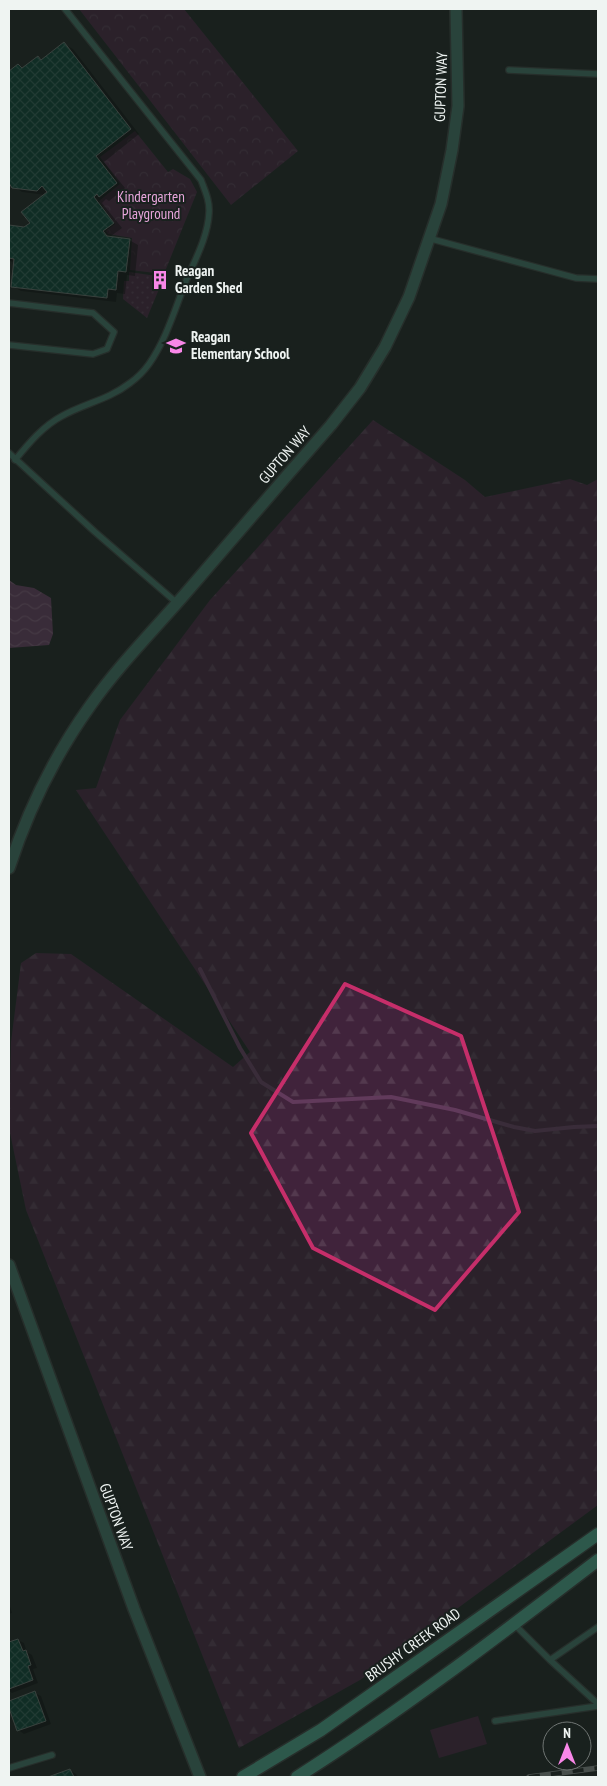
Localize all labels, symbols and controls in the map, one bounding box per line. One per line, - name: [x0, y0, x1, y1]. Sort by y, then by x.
- street label: GUPTON WAY: [430, 52, 451, 122]
- park label: Kindergarten Playground: [117, 187, 185, 223]
- place label: Reagan Garden Shed: [175, 261, 243, 297]
- building icon: Reagan Garden Shed: [149, 269, 171, 291]
- place label: Reagan Elementary School: [191, 327, 290, 363]
- school or university icon: Reagan Elementary School: [165, 335, 187, 357]
- street label: GUPTON WAY: [255, 422, 315, 487]
- street label: GUPTON WAY: [96, 1481, 137, 1553]
- street label: BRUSHY CREEK ROAD: [361, 1604, 464, 1686]
- north arrow: [542, 1721, 592, 1771]
- text: N: [563, 1724, 571, 1742]

